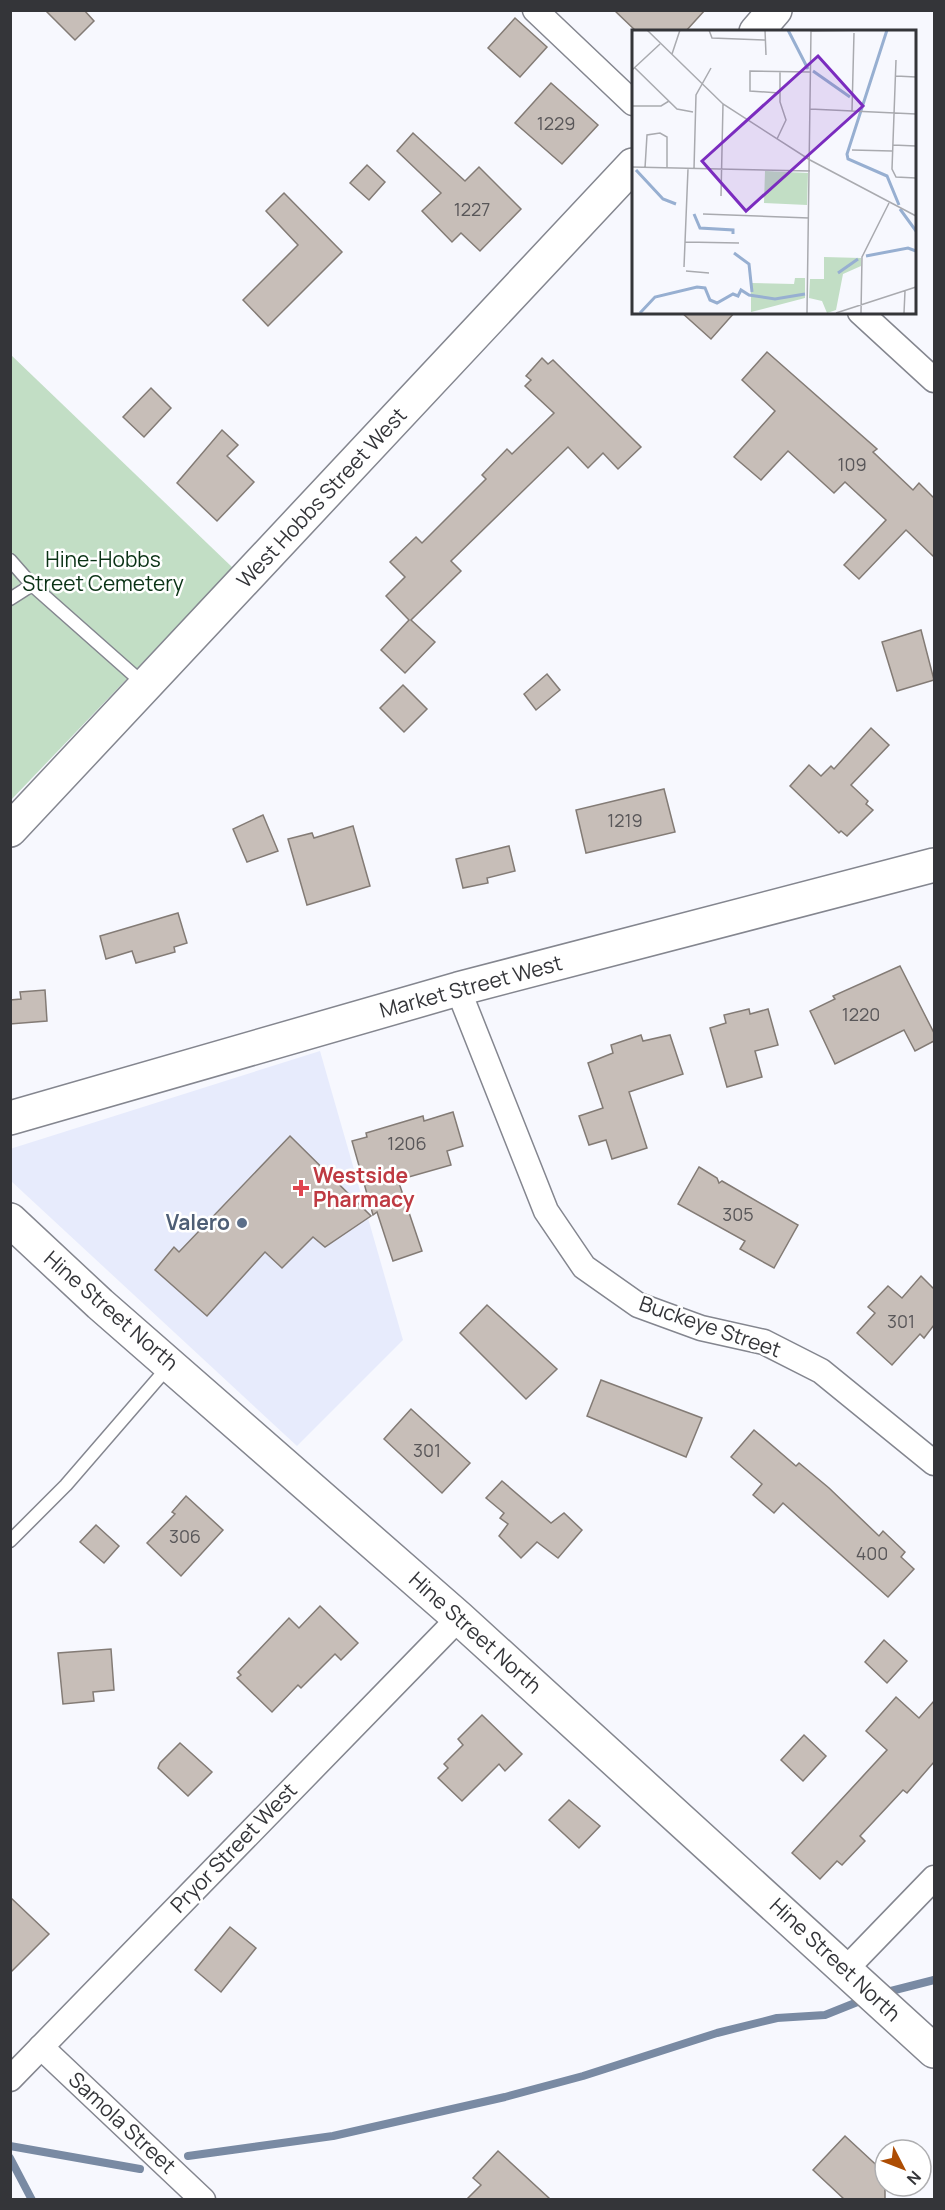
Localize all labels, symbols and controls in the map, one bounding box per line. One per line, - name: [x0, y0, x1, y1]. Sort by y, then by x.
- inset map: [632, 30, 915, 314]
- house number: 1229: [537, 111, 575, 135]
- house number: 1227: [454, 197, 490, 221]
- street label: West Hobbs Street West: [230, 401, 412, 594]
- house number: 109: [837, 452, 867, 476]
- park label: Hine-Hobbs Street Cemetery: [22, 545, 184, 597]
- house number: 1219: [607, 808, 643, 832]
- street label: Market Street West: [376, 948, 565, 1024]
- house number: 1220: [842, 1002, 880, 1026]
- house number: 1206: [387, 1131, 427, 1155]
- place label: Westside Pharmacy: [313, 1161, 415, 1213]
- marker: Westside Pharmacy: [294, 1181, 308, 1195]
- house number: 305: [722, 1202, 754, 1226]
- place label: Valero: [166, 1208, 230, 1236]
- marker: Valero: [235, 1216, 249, 1230]
- street label: Hine Street North: [39, 1244, 185, 1376]
- street label: Buckeye Street: [636, 1289, 785, 1363]
- house number: 301: [887, 1309, 915, 1333]
- house number: 301: [413, 1438, 441, 1462]
- house number: 306: [169, 1524, 201, 1548]
- house number: 400: [856, 1541, 888, 1565]
- street label: Hine Street North: [403, 1565, 548, 1699]
- street label: Pryor Street West: [164, 1776, 303, 1919]
- street label: Hine Street North: [764, 1891, 907, 2027]
- street label: Samola Street: [63, 2065, 182, 2179]
- north arrow: [873, 2138, 933, 2198]
- text: N: [902, 2166, 926, 2190]

